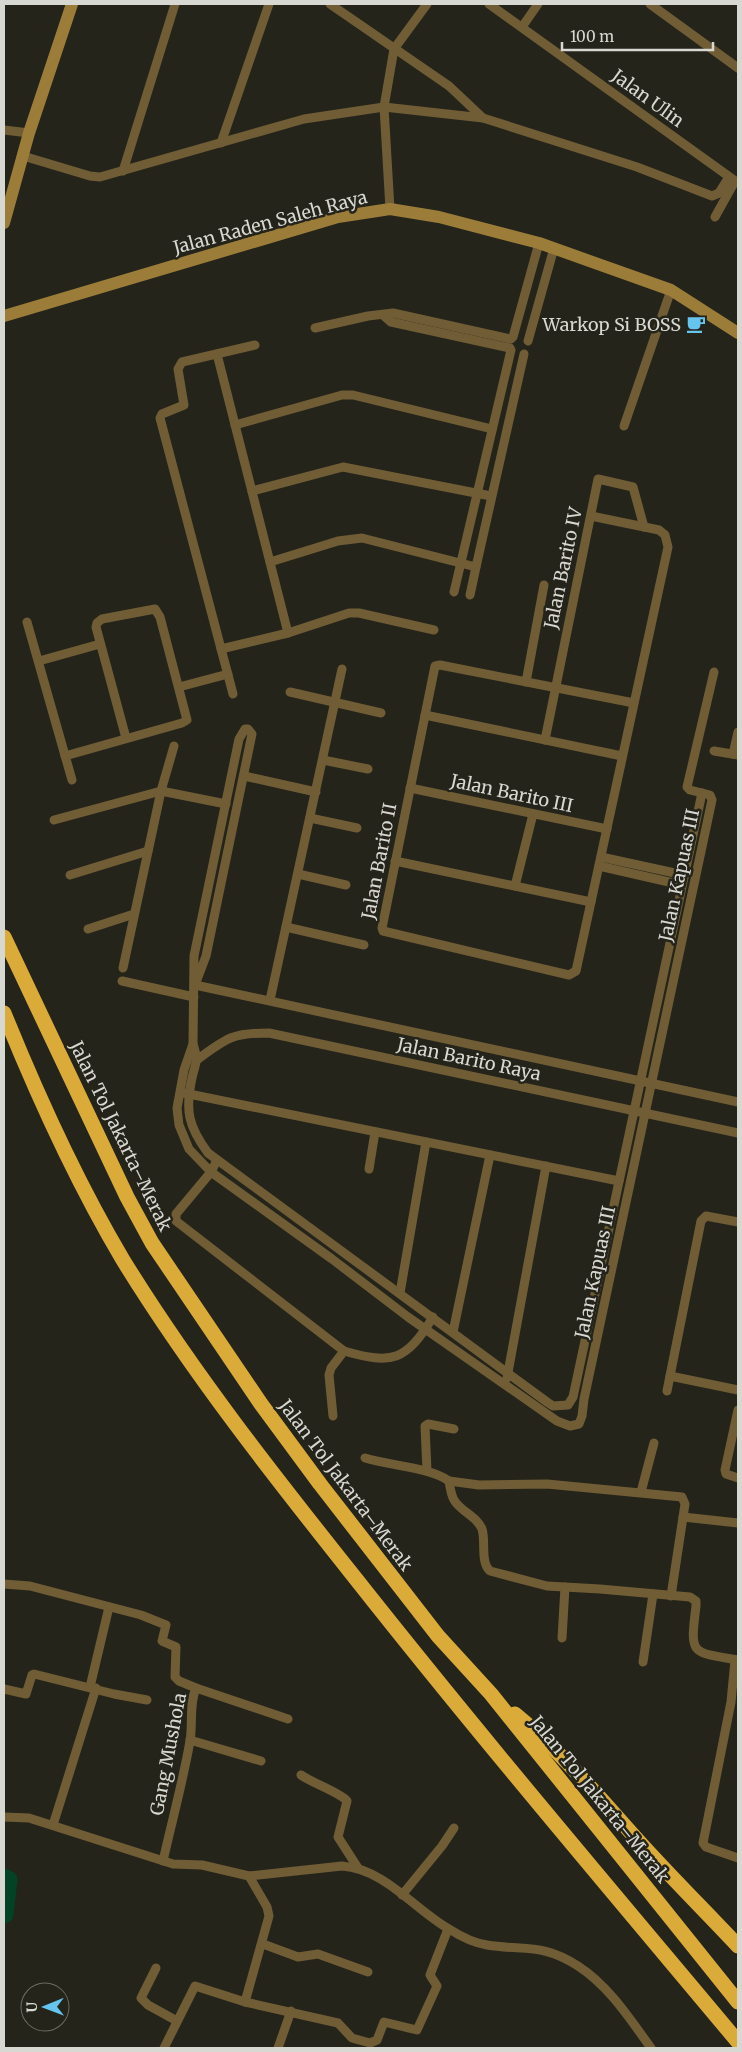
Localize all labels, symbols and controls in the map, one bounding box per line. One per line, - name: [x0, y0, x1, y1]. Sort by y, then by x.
- scale bar: [562, 20, 713, 52]
- text: 100 m: [570, 27, 614, 46]
- street label: Jalan Ulin: [606, 63, 689, 132]
- street label: Jalan Raden Saleh Raya: [170, 185, 370, 259]
- place label: Warkop Si BOSS: [542, 313, 681, 336]
- cafe icon: Warkop Si BOSS: [685, 313, 707, 335]
- street label: Jalan Barito IV: [539, 504, 587, 632]
- street label: Jalan Barito III: [448, 769, 575, 817]
- street label: Jalan Barito II: [356, 801, 402, 922]
- street label: Jalan Kapuas III: [654, 807, 704, 944]
- street label: Jalan Barito Raya: [394, 1032, 543, 1086]
- street label: Jalan Tol Jakarta–Merak: [64, 1036, 177, 1235]
- street label: Jalan Kapuas III: [570, 1204, 620, 1341]
- street label: Jalan Tol Jakarta–Merak: [273, 1394, 418, 1576]
- street label: Gang Mushola: [145, 1691, 191, 1817]
- street label: Jalan Tol Jakarta–Merak: [525, 1710, 675, 1888]
- north arrow: [20, 1982, 70, 2032]
- text: U: [23, 2001, 41, 2013]

